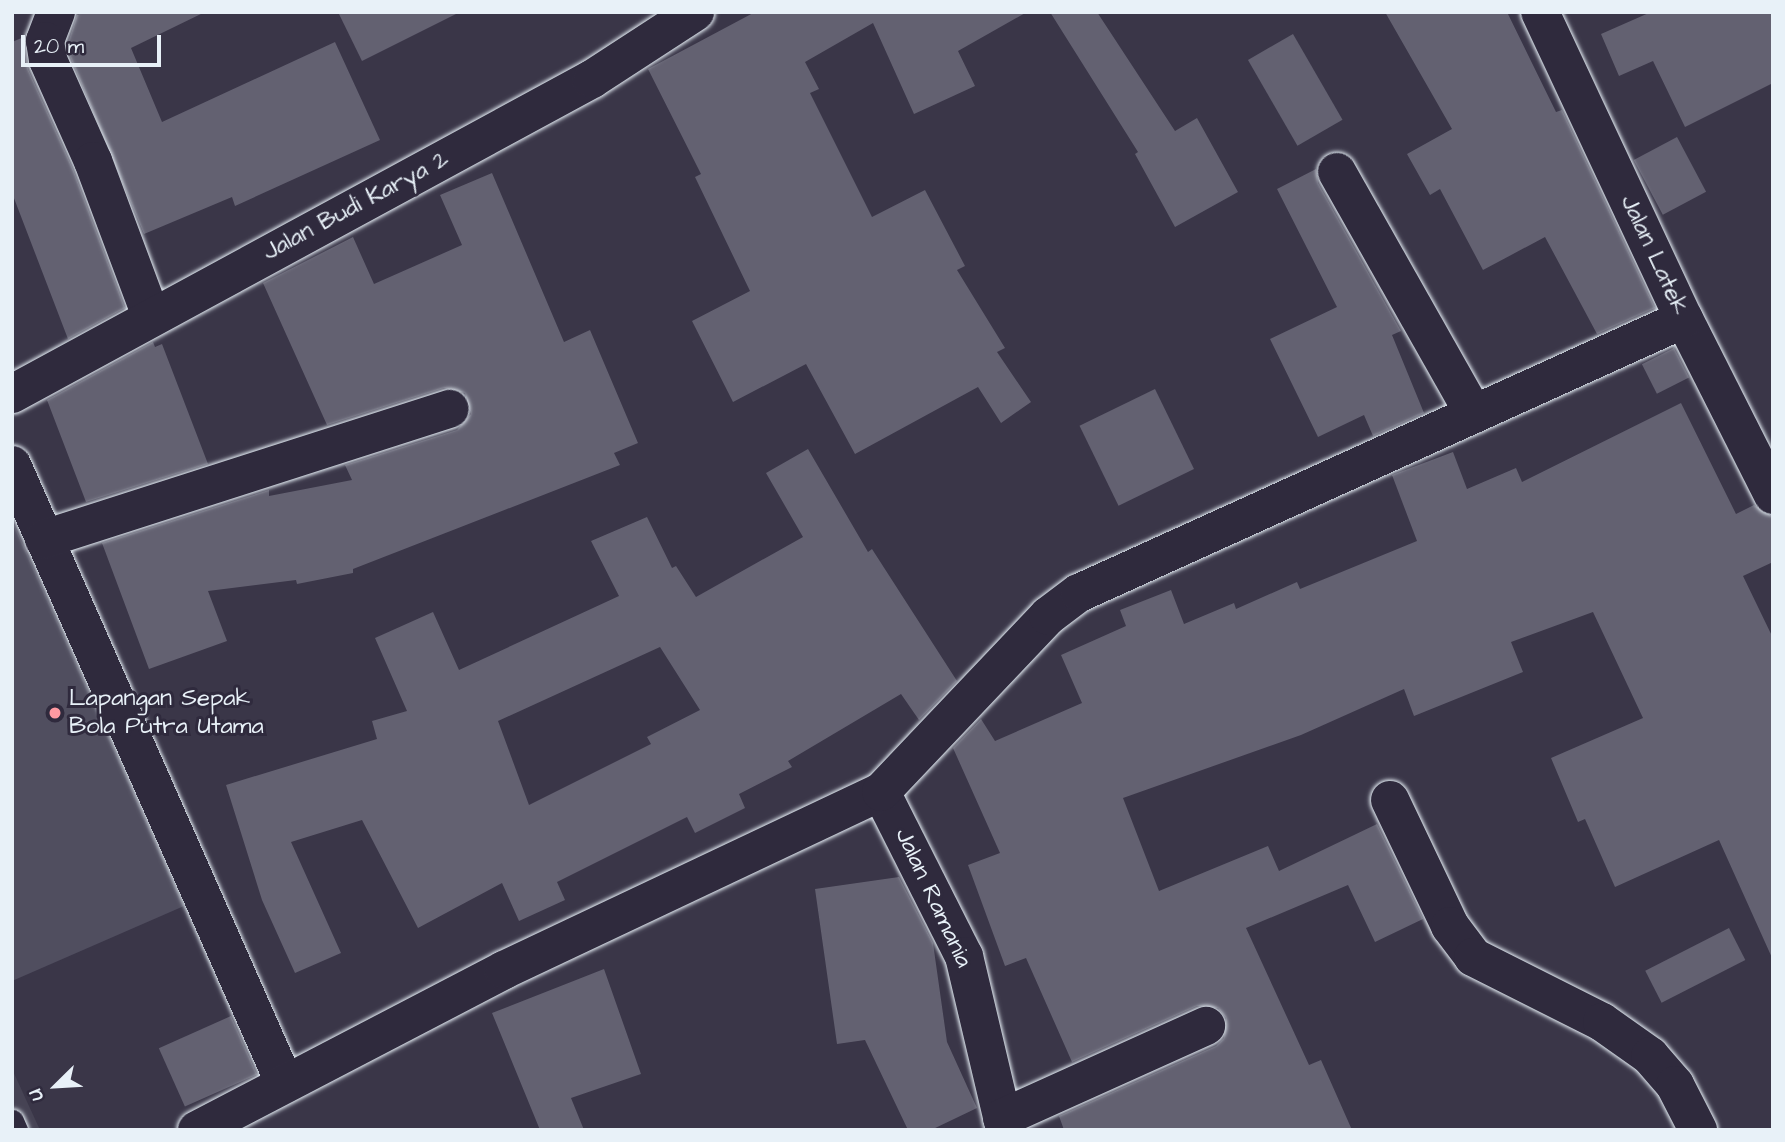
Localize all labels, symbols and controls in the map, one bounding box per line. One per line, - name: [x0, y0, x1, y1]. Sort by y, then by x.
- scale bar: [24, 21, 164, 65]
- text: 20 m: [34, 32, 84, 61]
- street label: Jalan Budi Karya 2: [258, 145, 454, 267]
- street label: Jalan Latek: [1614, 191, 1694, 319]
- place label: Lapangan Sepak Bola Putra Utama: [69, 685, 264, 741]
- marker: Lapangan Sepak Bola Putra Utama: [47, 705, 63, 721]
- street label: Jalan Ramania: [888, 824, 978, 972]
- north arrow: [21, 1051, 91, 1121]
- text: U: [22, 1084, 51, 1105]

